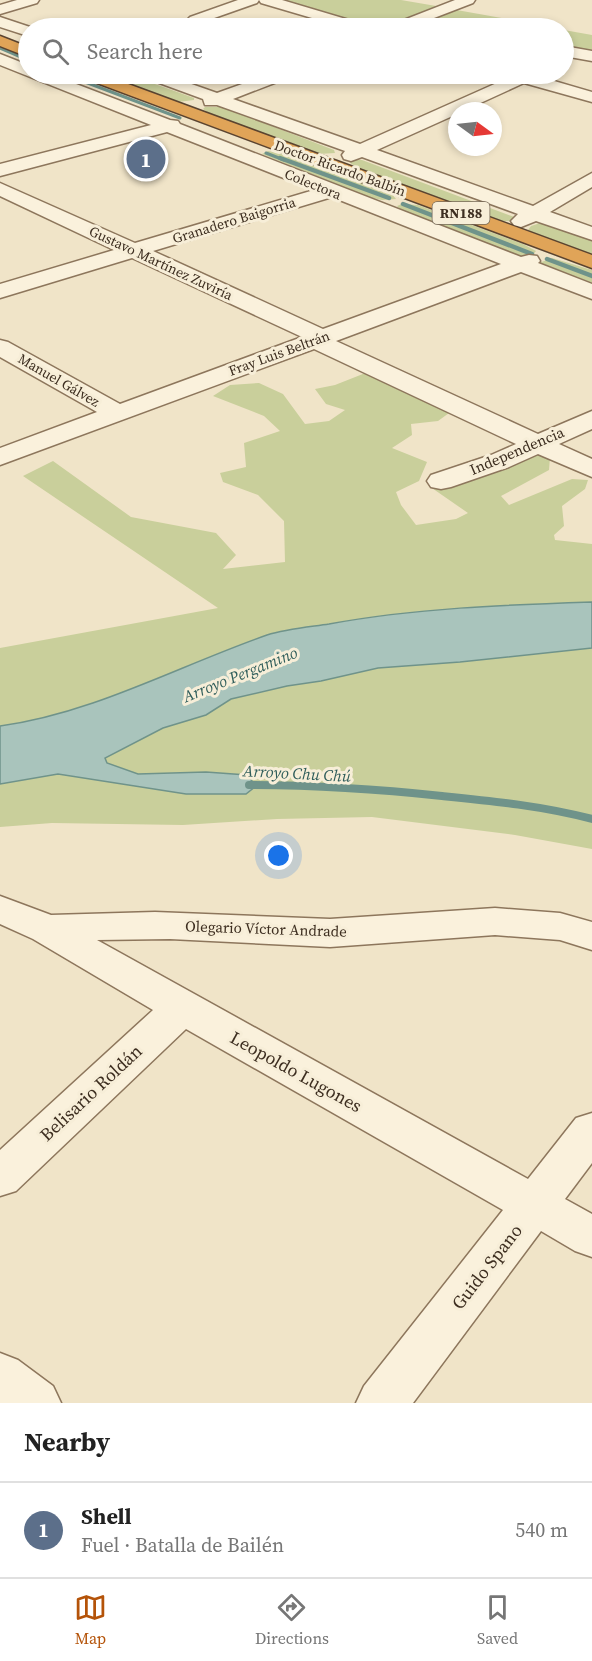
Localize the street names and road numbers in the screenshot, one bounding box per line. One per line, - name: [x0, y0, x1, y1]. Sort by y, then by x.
- street label: Doctor Ricardo Balbín: [271, 135, 409, 201]
- street label: Colectora: [282, 164, 345, 205]
- street label: Granadero Baigorria: [170, 191, 299, 248]
- road number: RN188: [432, 202, 490, 224]
- street label: Gustavo Martínez Zuviría: [86, 221, 237, 305]
- street label: Fray Luis Beltrán: [226, 325, 333, 381]
- street label: Manuel Gálvez: [14, 349, 104, 412]
- street label: Independencia: [466, 421, 568, 480]
- street label: Olegario Víctor Andrade: [185, 915, 348, 942]
- street label: Leopoldo Lugones: [226, 1025, 367, 1118]
- street label: Belisario Roldán: [34, 1039, 147, 1147]
- street label: Guido Spano: [445, 1219, 528, 1315]

